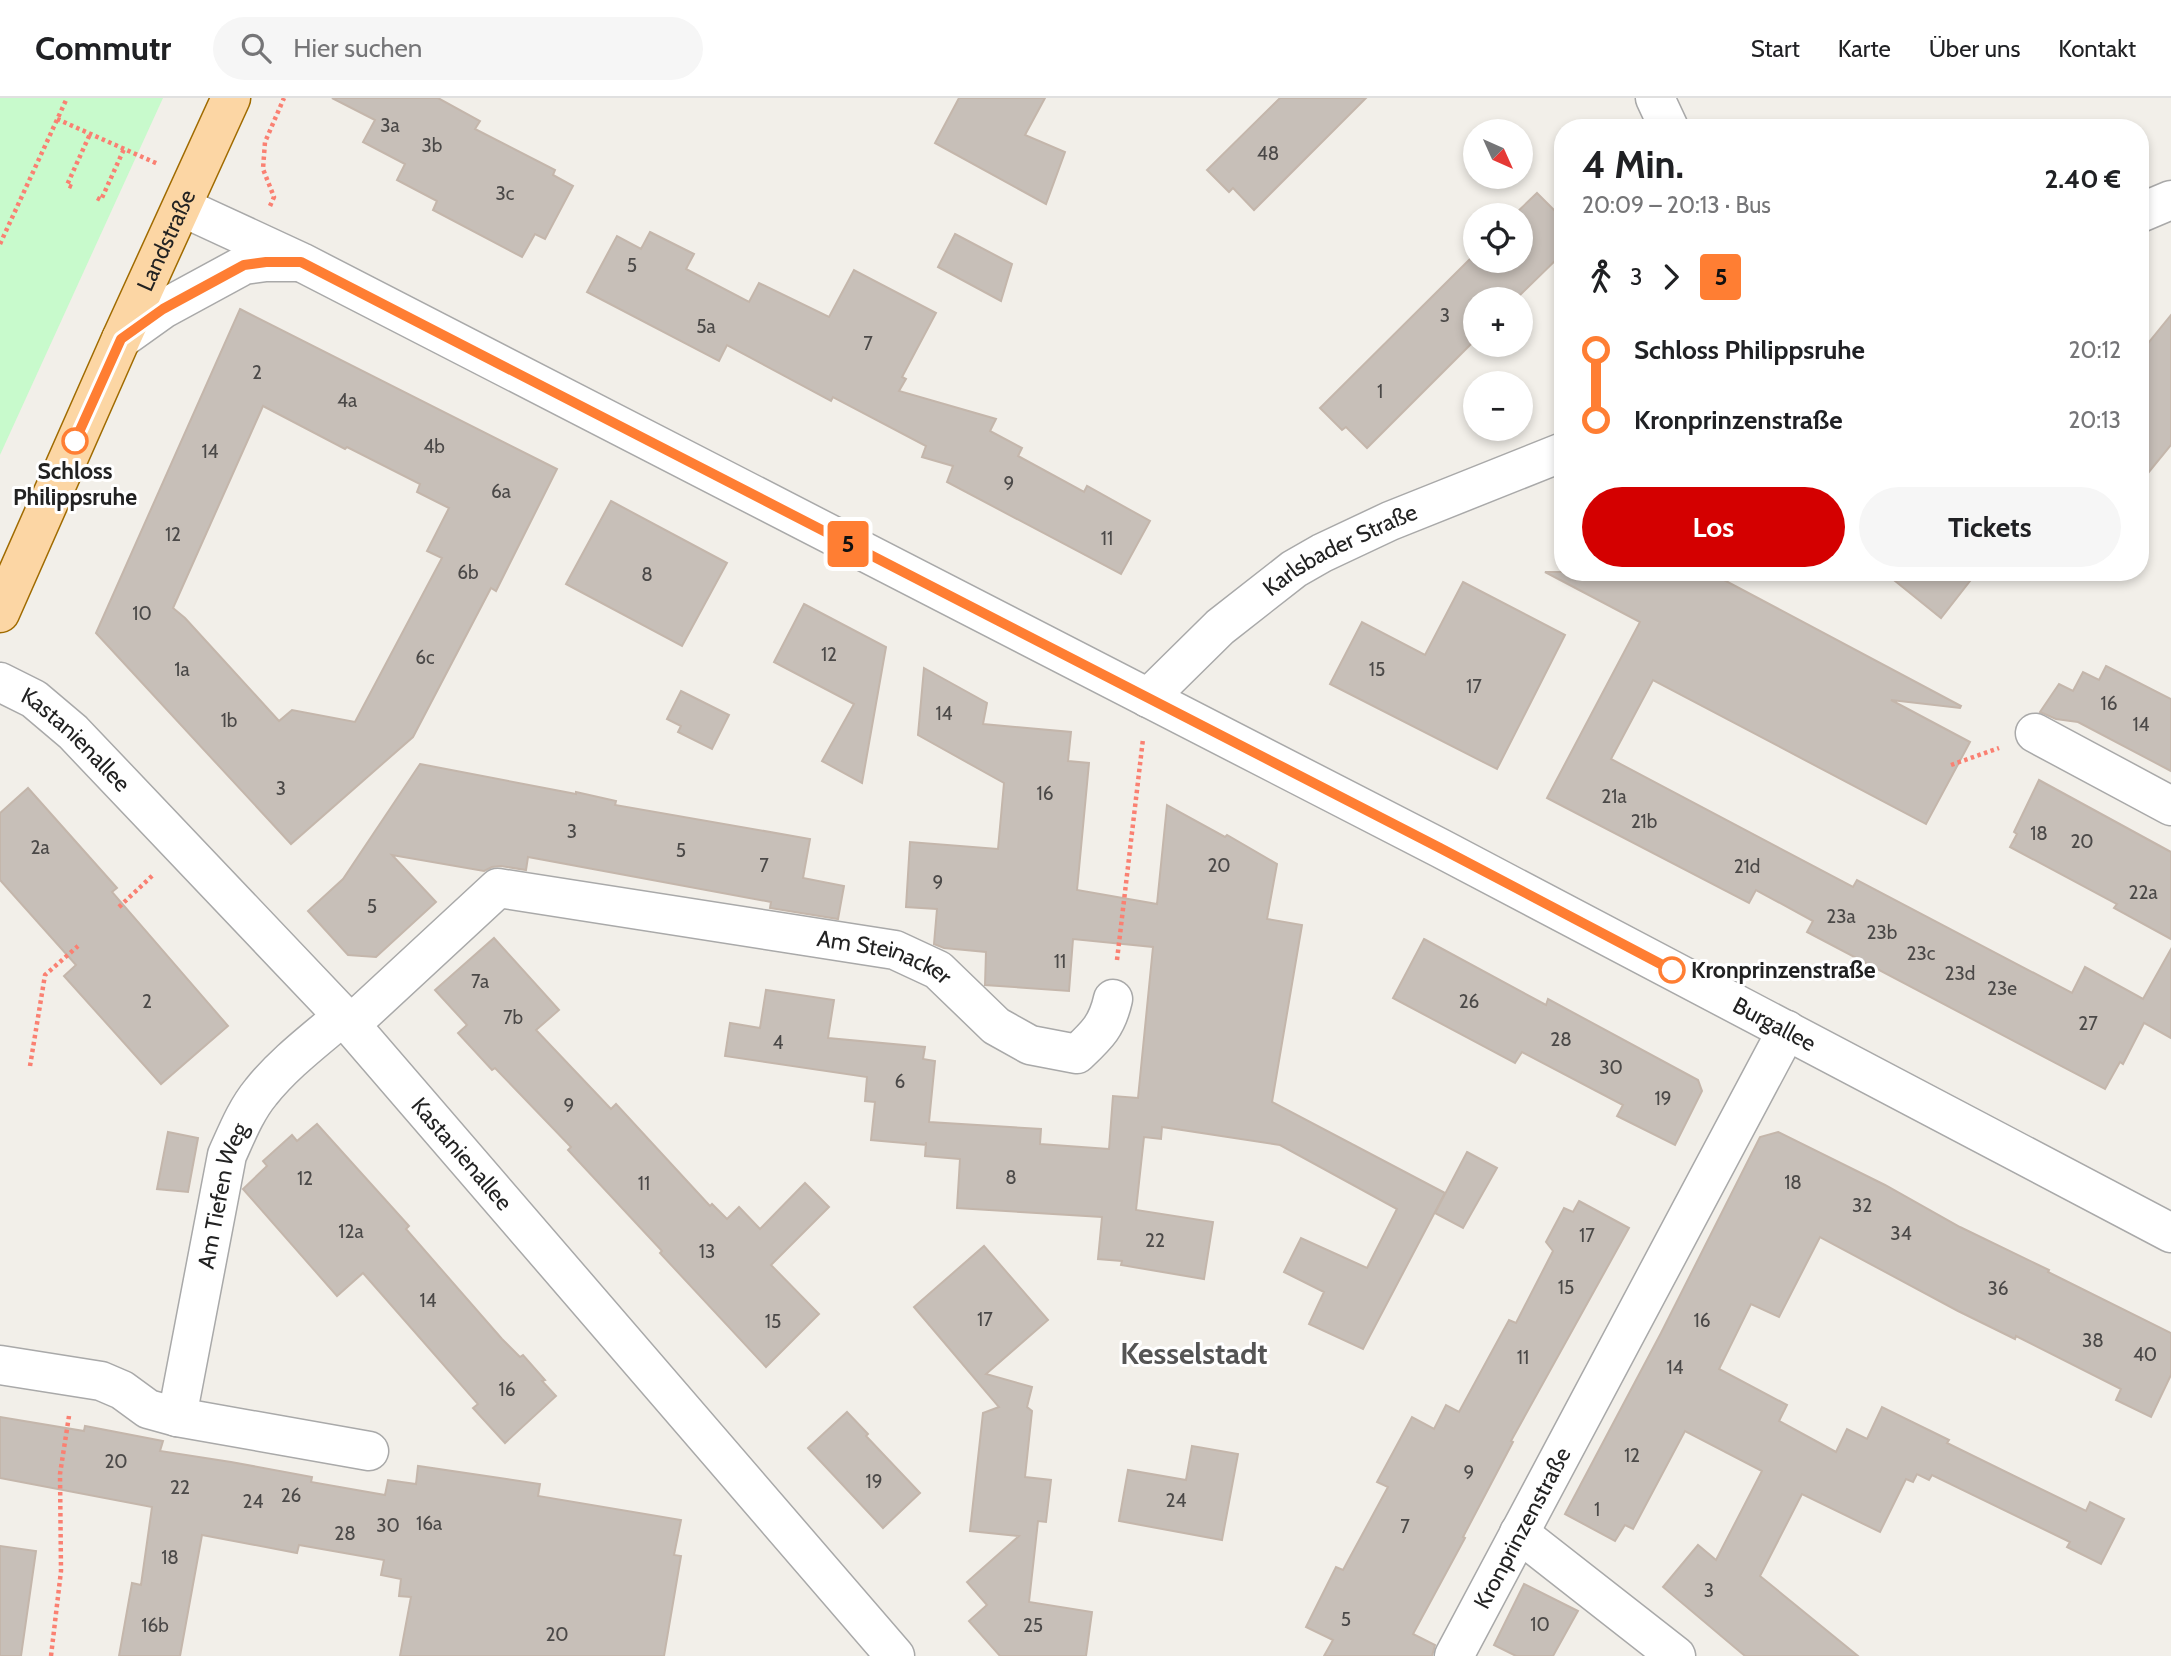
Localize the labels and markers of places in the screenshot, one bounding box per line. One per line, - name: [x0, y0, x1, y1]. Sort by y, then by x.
- marker: Schloss Philippsruhe: [62, 428, 88, 454]
- place label: Schloss Philippsruhe: [13, 457, 137, 511]
- place label: Kronprinzenstraße: [1691, 956, 1876, 984]
- marker: Kronprinzenstraße: [1659, 957, 1685, 983]

